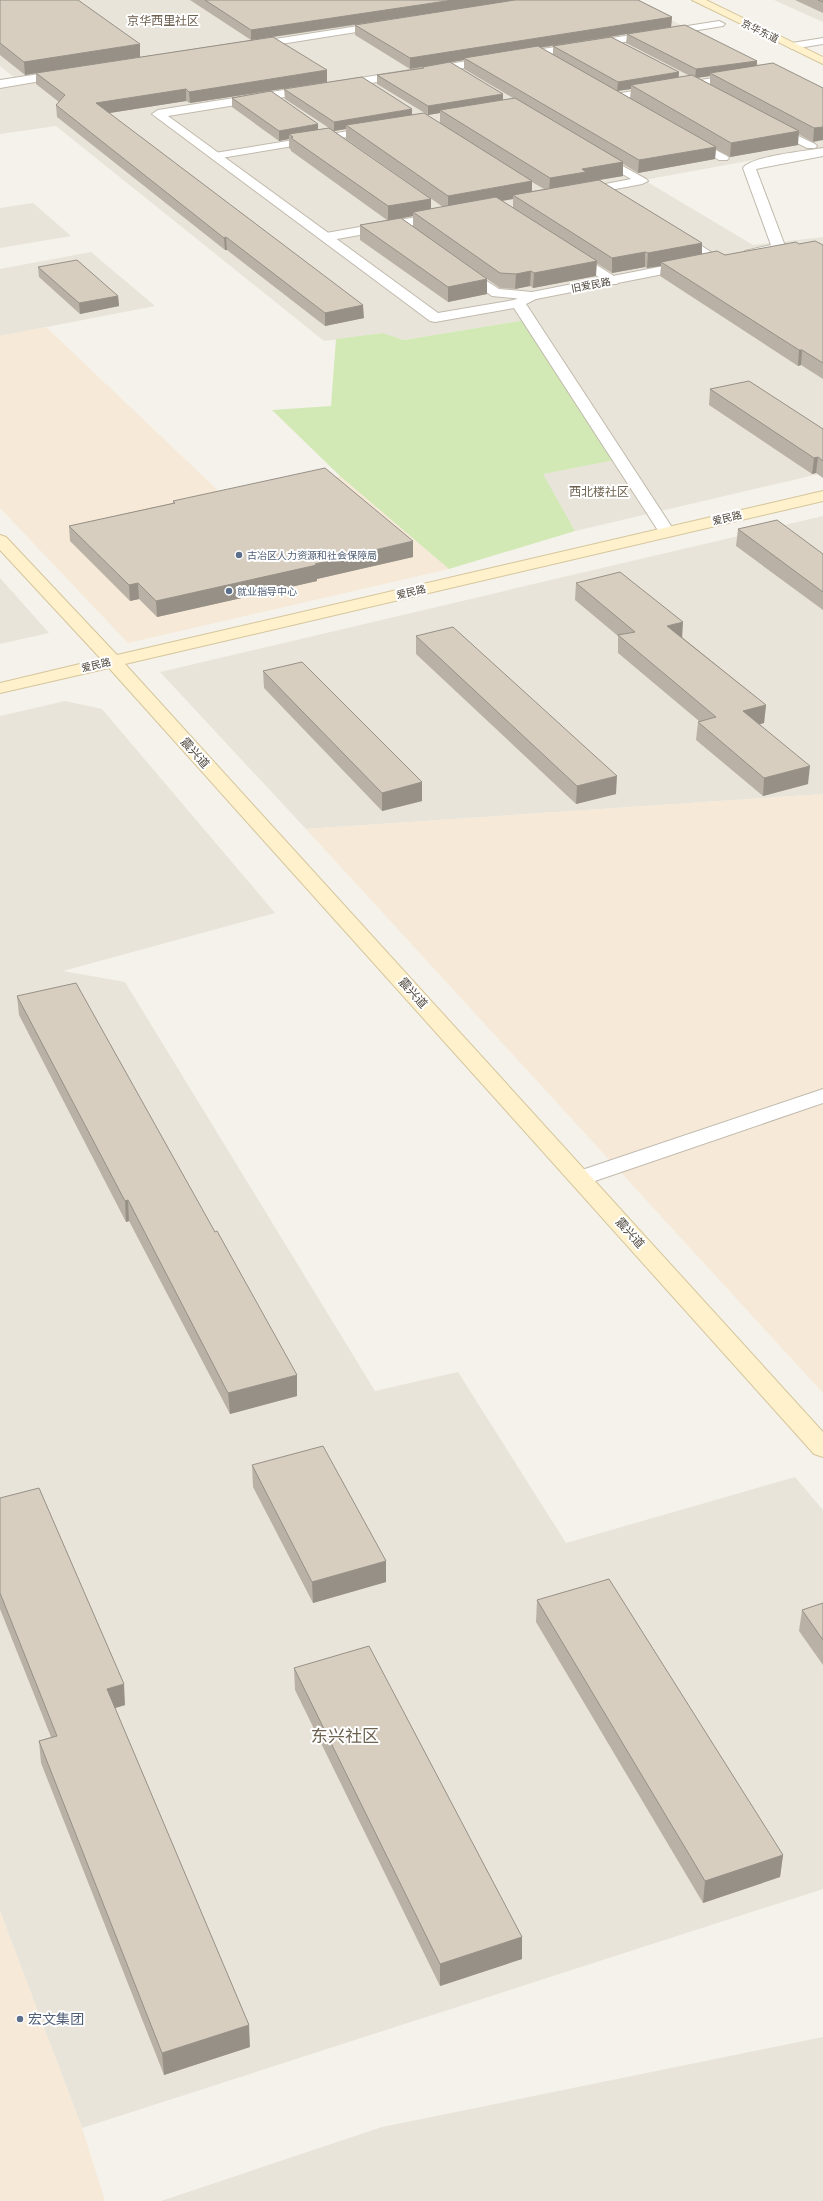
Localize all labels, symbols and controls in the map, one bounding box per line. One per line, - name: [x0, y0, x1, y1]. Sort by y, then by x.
- district label: 京华西里社区: [127, 14, 199, 28]
- street label: 京华东道: [740, 17, 780, 45]
- street label: 旧爱民路: [570, 276, 612, 294]
- district label: 西北楼社区: [569, 485, 629, 499]
- street label: 爱民路: [711, 509, 743, 527]
- marker: 古冶区人力资源和社会保障局: [234, 550, 244, 560]
- place label: 古冶区人力资源和社会保障局: [247, 550, 377, 561]
- street label: 爱民路: [395, 583, 427, 601]
- marker: 就业指导中心: [224, 586, 234, 596]
- place label: 就业指导中心: [237, 586, 297, 597]
- street label: 爱民路: [80, 656, 112, 674]
- street label: 震兴道: [178, 735, 212, 771]
- street label: 震兴道: [396, 975, 430, 1011]
- street label: 震兴道: [613, 1215, 647, 1251]
- district label: 东兴社区: [311, 1726, 379, 1746]
- place label: 宏文集团: [28, 2011, 84, 2027]
- marker: 宏文集团: [15, 2014, 25, 2024]

